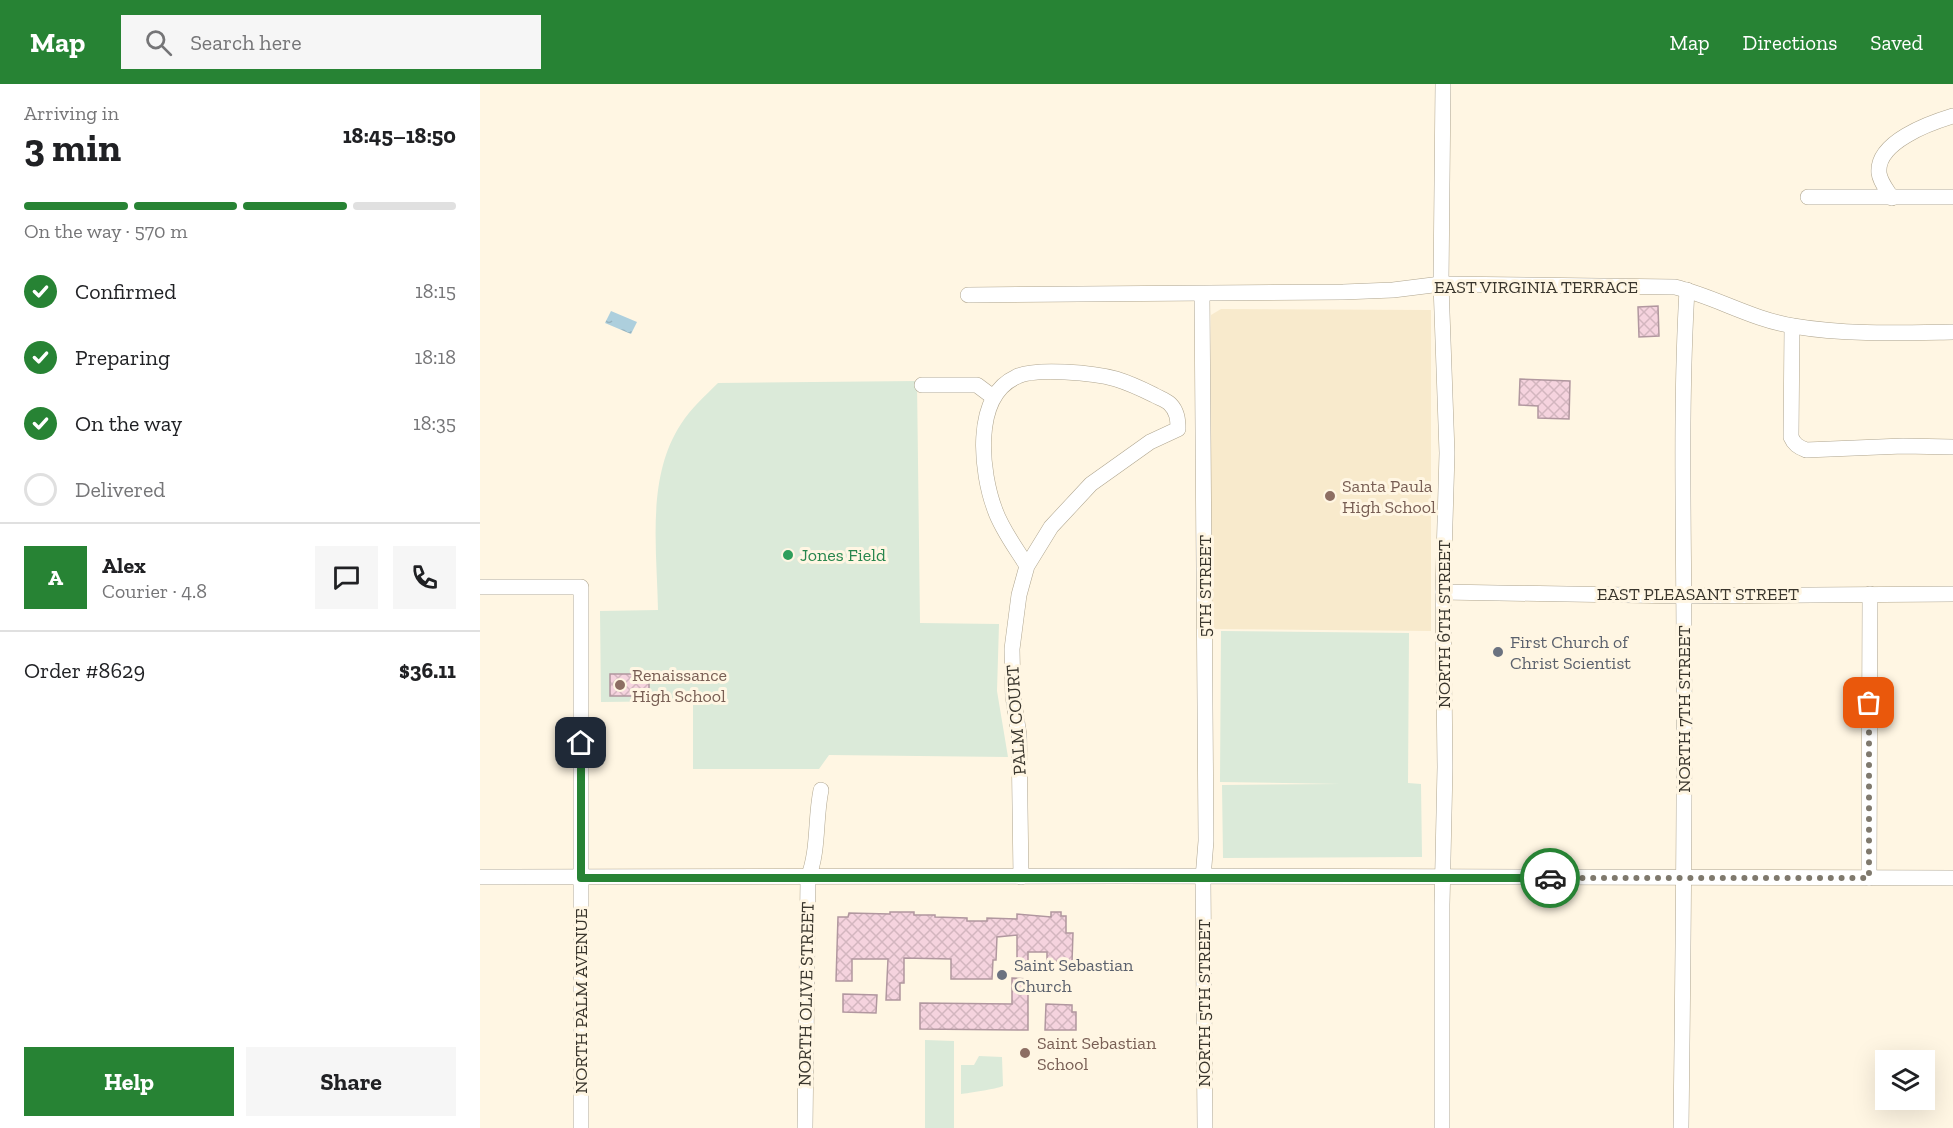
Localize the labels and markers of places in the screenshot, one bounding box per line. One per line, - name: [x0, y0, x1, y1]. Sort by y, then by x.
- place label: Santa Paula High School: [1342, 475, 1436, 518]
- marker: Santa Paula High School: [1323, 489, 1337, 503]
- place label: Jones Field: [800, 544, 886, 566]
- marker: Jones Field: [781, 548, 795, 562]
- place label: First Church of Christ Scientist: [1510, 631, 1631, 674]
- marker: First Church of Christ Scientist: [1491, 645, 1505, 659]
- place label: Renaissance High School: [632, 664, 727, 707]
- pin: [1843, 677, 1894, 728]
- marker: Renaissance High School: [613, 678, 627, 692]
- pin: [555, 717, 606, 768]
- place label: Saint Sebastian Church: [1014, 954, 1134, 997]
- marker: Saint Sebastian Church: [995, 968, 1009, 982]
- place label: Saint Sebastian School: [1037, 1032, 1157, 1075]
- marker: Saint Sebastian School: [1018, 1046, 1032, 1060]

